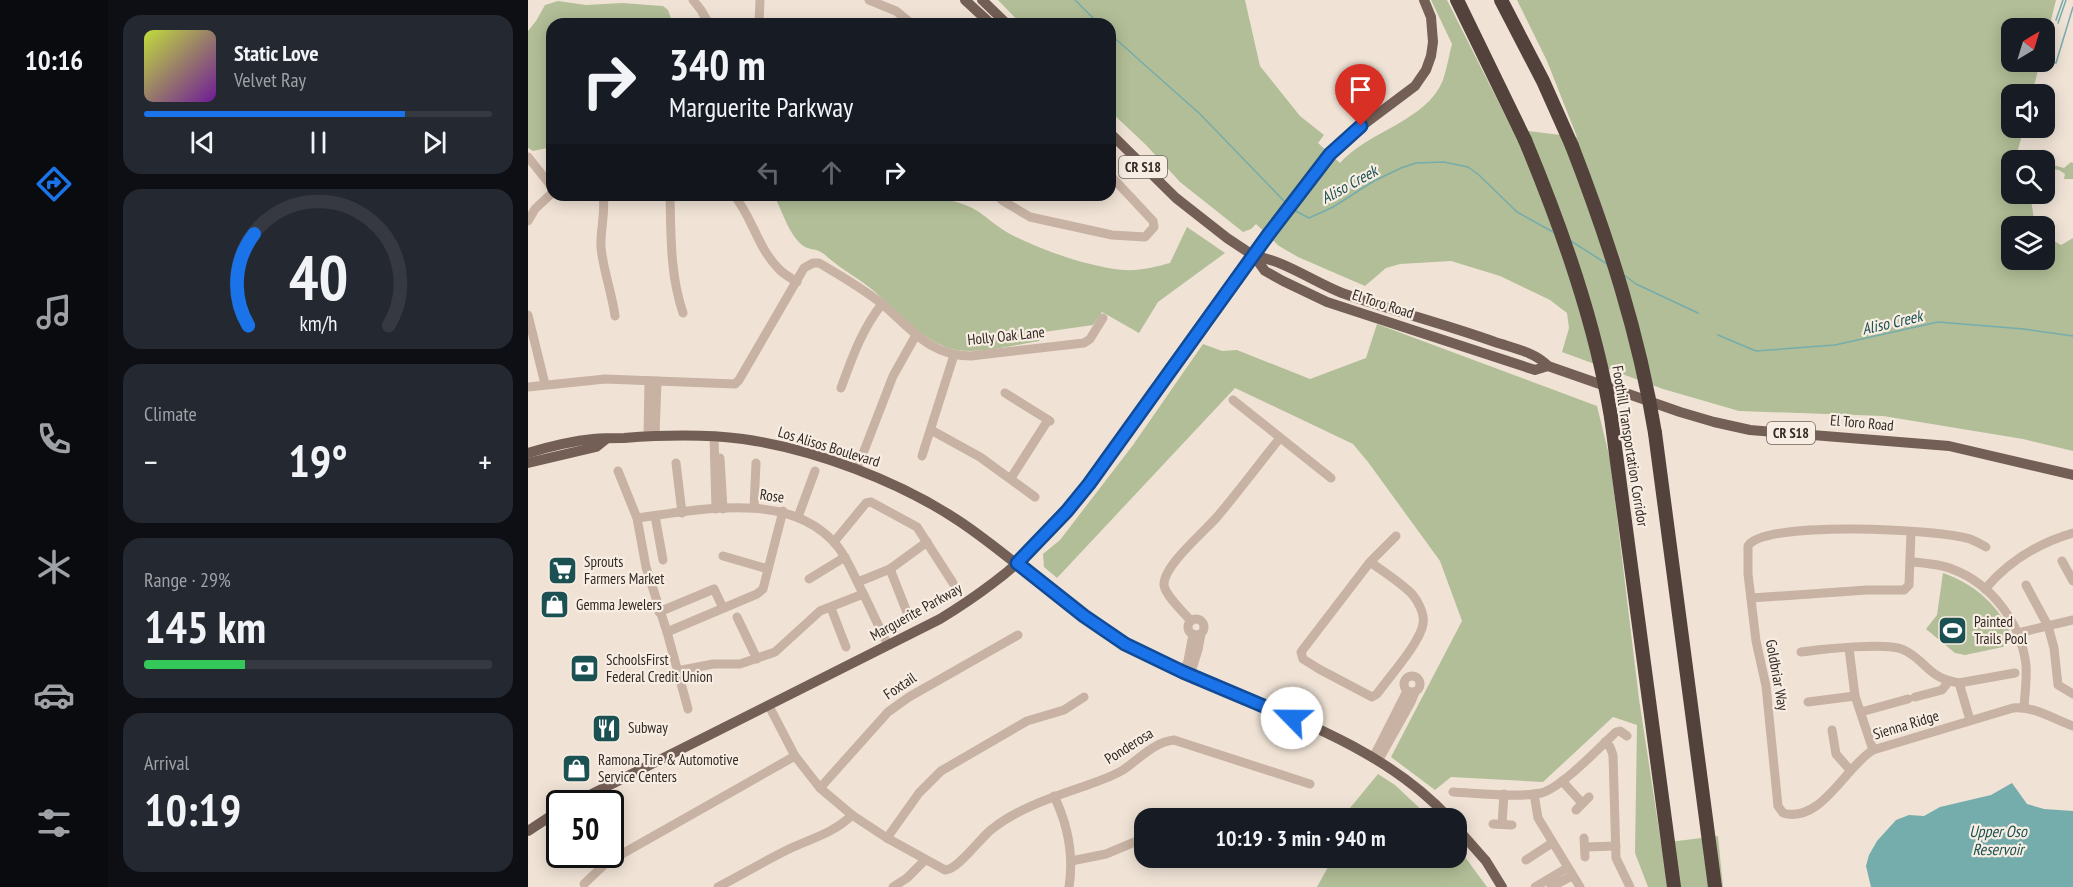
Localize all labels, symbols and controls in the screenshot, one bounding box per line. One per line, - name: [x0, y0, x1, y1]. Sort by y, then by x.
- north arrow: [2001, 18, 2055, 72]
- map controls: [2001, 18, 2055, 270]
- text: 340 m: [669, 37, 766, 92]
- text: Static Love: [234, 39, 319, 67]
- icon: right: [570, 42, 648, 120]
- text: 10:16: [25, 43, 83, 77]
- pin: [1335, 64, 1386, 126]
- text: Velvet Ray: [234, 67, 306, 93]
- icon: arrive: [1344, 73, 1377, 106]
- button: sound: [2001, 84, 2055, 138]
- text: Marguerite Parkway: [669, 90, 853, 124]
- icon: previous: [186, 126, 219, 159]
- icon: pause: [302, 126, 335, 159]
- icon: next: [418, 126, 451, 159]
- button: search: [2001, 150, 2055, 204]
- icon: left: [752, 156, 785, 189]
- icon: ahead: [815, 156, 848, 189]
- icon: right: [878, 156, 911, 189]
- road number: CR S18: [1119, 156, 1167, 178]
- water label: Aliso Creek: [1317, 160, 1382, 208]
- icon: directions: [33, 163, 75, 205]
- button: layers: [2001, 216, 2055, 270]
- text: 40: [288, 236, 348, 317]
- street label: El Toro Road: [1350, 285, 1416, 322]
- icon: music: [33, 291, 75, 333]
- water label: Aliso Creek: [1860, 305, 1926, 339]
- text: km/h: [299, 310, 337, 338]
- street label: Holly Oak Lane: [966, 322, 1046, 349]
- street label: Foothill Transportation Corridor: [1608, 364, 1653, 529]
- text: Climate: [144, 401, 197, 427]
- street label: El Toro Road: [1829, 410, 1895, 435]
- icon: phone: [33, 418, 75, 460]
- street label: Los Alisos Boulevard: [776, 422, 882, 471]
- road number: CR S18: [1767, 422, 1815, 444]
- text: 19°: [288, 431, 348, 489]
- text: −: [144, 440, 158, 483]
- text: +: [478, 440, 492, 483]
- street label: Rose: [759, 484, 785, 507]
- icon: climate: [33, 546, 75, 588]
- place label: Sprouts Farmers Market: [584, 552, 664, 588]
- supermarket icon: Sprouts Farmers Market: [547, 555, 579, 587]
- text: Range · 29%: [144, 567, 231, 593]
- street label: Marguerite Parkway: [866, 578, 965, 645]
- shop icon: Gemma Jewelers: [539, 589, 571, 621]
- place label: Gemma Jewelers: [576, 595, 662, 614]
- text: 145 km: [144, 597, 266, 655]
- place label: Painted Trails Pool: [1974, 612, 2028, 648]
- sports icon: Painted Trails Pool: [1937, 615, 1969, 647]
- street label: Goldbriar Way: [1762, 638, 1793, 712]
- place label: SchoolsFirst Federal Credit Union: [606, 650, 713, 686]
- bank icon: SchoolsFirst Federal Credit Union: [569, 653, 601, 685]
- street label: Foxtail: [880, 668, 920, 703]
- icon: car: [33, 674, 75, 716]
- position arrow: [1260, 686, 1324, 750]
- street label: Sienna Ridge: [1871, 706, 1941, 744]
- restaurant icon: Subway: [591, 712, 623, 744]
- place label: Subway: [628, 718, 668, 737]
- street label: Ponderosa: [1101, 723, 1157, 768]
- text: Arrival: [144, 750, 189, 776]
- place label: Ramona Tire & Automotive Service Centers: [598, 750, 739, 786]
- shop icon: Ramona Tire & Automotive Service Centers: [561, 753, 593, 785]
- text: 10:19: [144, 780, 241, 838]
- speed limit sign: 50: [546, 790, 624, 868]
- icon: filters: [33, 802, 75, 844]
- water label: Upper Oso Reservoir: [1969, 821, 2028, 859]
- text: 10:19 · 3 min · 940 m: [1215, 824, 1386, 852]

